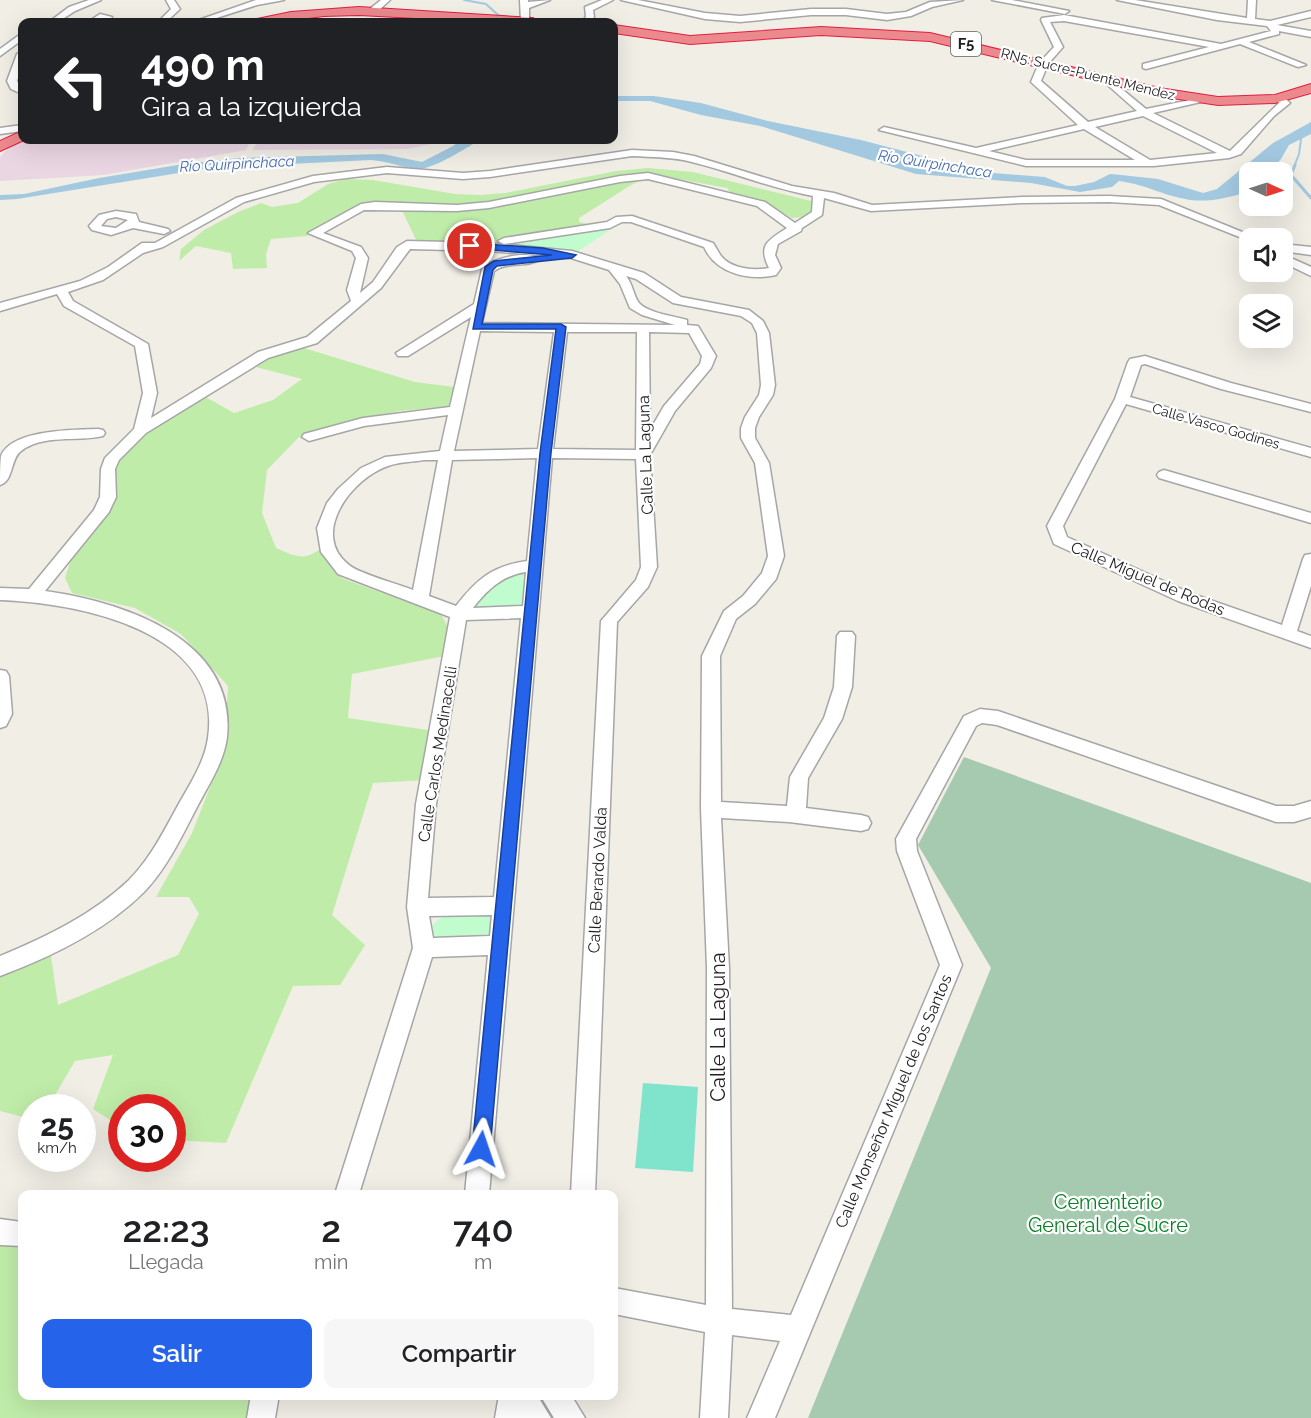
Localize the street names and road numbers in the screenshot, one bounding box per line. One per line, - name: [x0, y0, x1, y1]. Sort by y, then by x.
- road number: F5: [951, 32, 981, 56]
- street label: RN5: Sucre-Puente Mendez: [999, 45, 1177, 103]
- street label: Calle La Laguna: [634, 395, 657, 515]
- street label: Calle Vasco Godines: [1150, 400, 1282, 452]
- street label: Calle Miguel de Rodas: [1068, 537, 1228, 620]
- street label: Calle Carlos Medinacelli: [414, 665, 461, 843]
- street label: Calle Berardo Valda: [584, 806, 611, 954]
- street label: Calle La Laguna: [706, 952, 730, 1102]
- street label: Calle Monseñor Miguel de los Santos: [831, 971, 956, 1231]

